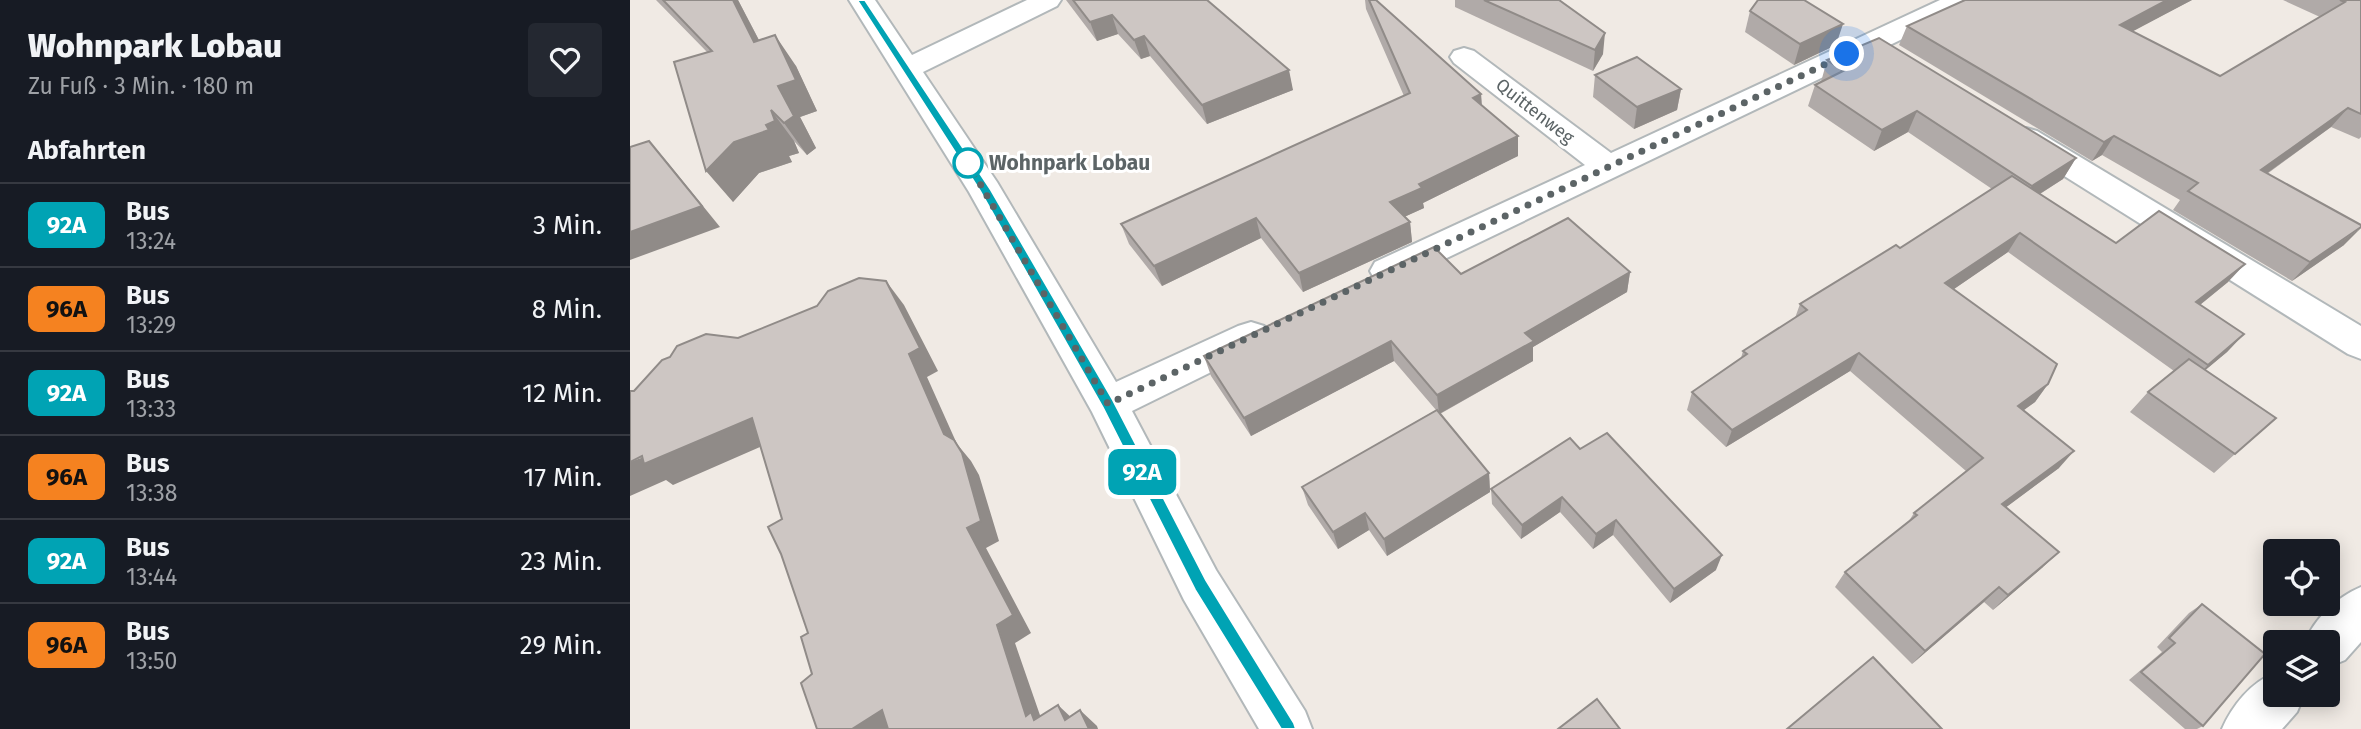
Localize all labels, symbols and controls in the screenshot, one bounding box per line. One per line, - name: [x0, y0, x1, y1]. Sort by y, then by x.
- button: heart: [528, 23, 602, 97]
- text: Wohnpark Lobau: [28, 26, 282, 66]
- your location: [1829, 36, 1864, 71]
- text: Zu Fuß · 3 Min. · 180 m: [28, 72, 254, 100]
- street label: Quittenweg: [1492, 74, 1579, 149]
- text: Abfahrten: [28, 135, 146, 166]
- marker: Wohnpark Lobau: [953, 148, 983, 178]
- place label: Wohnpark Lobau: [989, 150, 1150, 176]
- text: Bus: [126, 196, 169, 227]
- text: 3 Min.: [533, 210, 602, 241]
- text: 92A: [47, 211, 86, 239]
- text: 13:24: [126, 227, 176, 255]
- text: Bus: [126, 280, 169, 311]
- text: 8 Min.: [532, 294, 602, 325]
- text: 96A: [46, 295, 87, 323]
- text: 13:29: [126, 311, 176, 339]
- text: Bus: [126, 364, 169, 395]
- text: 12 Min.: [522, 378, 602, 409]
- text: 92A: [47, 379, 86, 407]
- text: 13:33: [126, 395, 176, 423]
- text: Bus: [126, 448, 169, 479]
- line badge: 92A: [1102, 449, 1182, 495]
- text: 92A: [1122, 458, 1162, 486]
- text: 17 Min.: [523, 462, 602, 493]
- text: 96A: [46, 463, 87, 491]
- text: 13:38: [126, 479, 177, 507]
- text: Bus: [126, 532, 169, 563]
- map controls: [2263, 539, 2340, 707]
- button: locate: [2263, 539, 2340, 616]
- text: 23 Min.: [520, 546, 602, 577]
- text: 92A: [47, 547, 86, 575]
- text: 13:44: [126, 563, 177, 591]
- text: Bus: [126, 616, 169, 647]
- text: 29 Min.: [520, 630, 602, 661]
- button: layers: [2263, 630, 2340, 707]
- text: 96A: [46, 631, 87, 659]
- text: 13:50: [126, 647, 177, 675]

